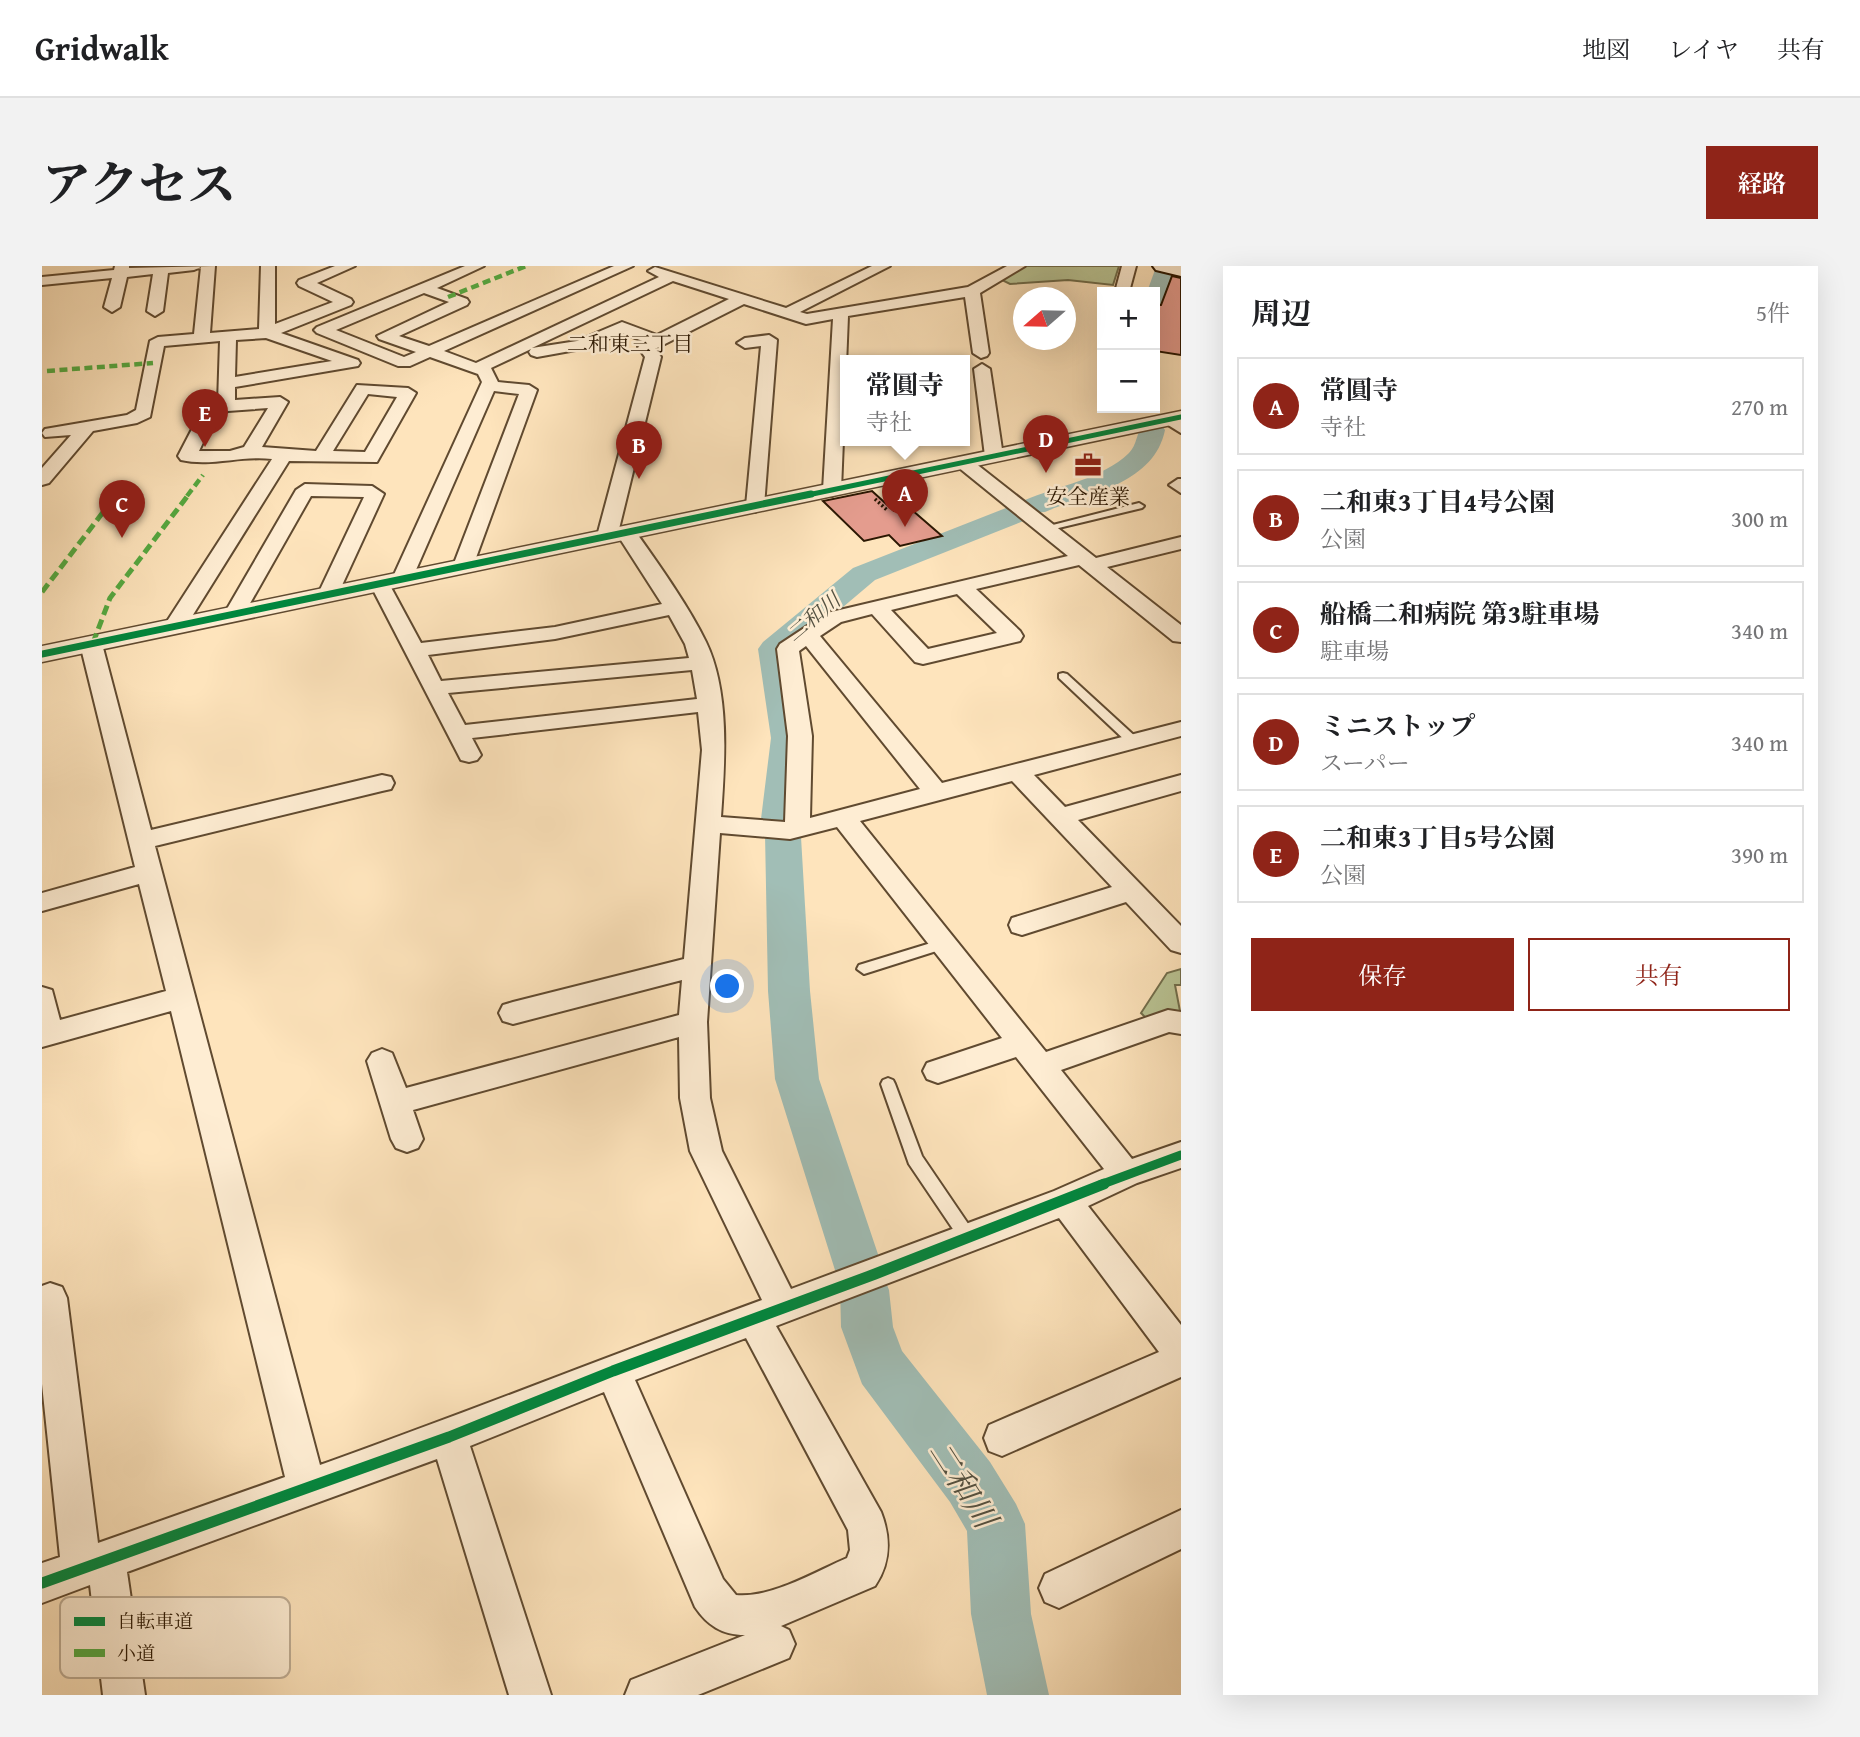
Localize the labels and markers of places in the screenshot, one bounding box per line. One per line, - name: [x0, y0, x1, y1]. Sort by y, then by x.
- pin: E: [182, 389, 228, 447]
- pin: D: [1023, 415, 1069, 473]
- pin: B: [616, 421, 662, 479]
- office icon: 安全産業: [1073, 450, 1103, 480]
- pin: A: [882, 469, 928, 527]
- pin: C: [99, 480, 145, 538]
- place label: 安全産業: [1046, 481, 1130, 512]

